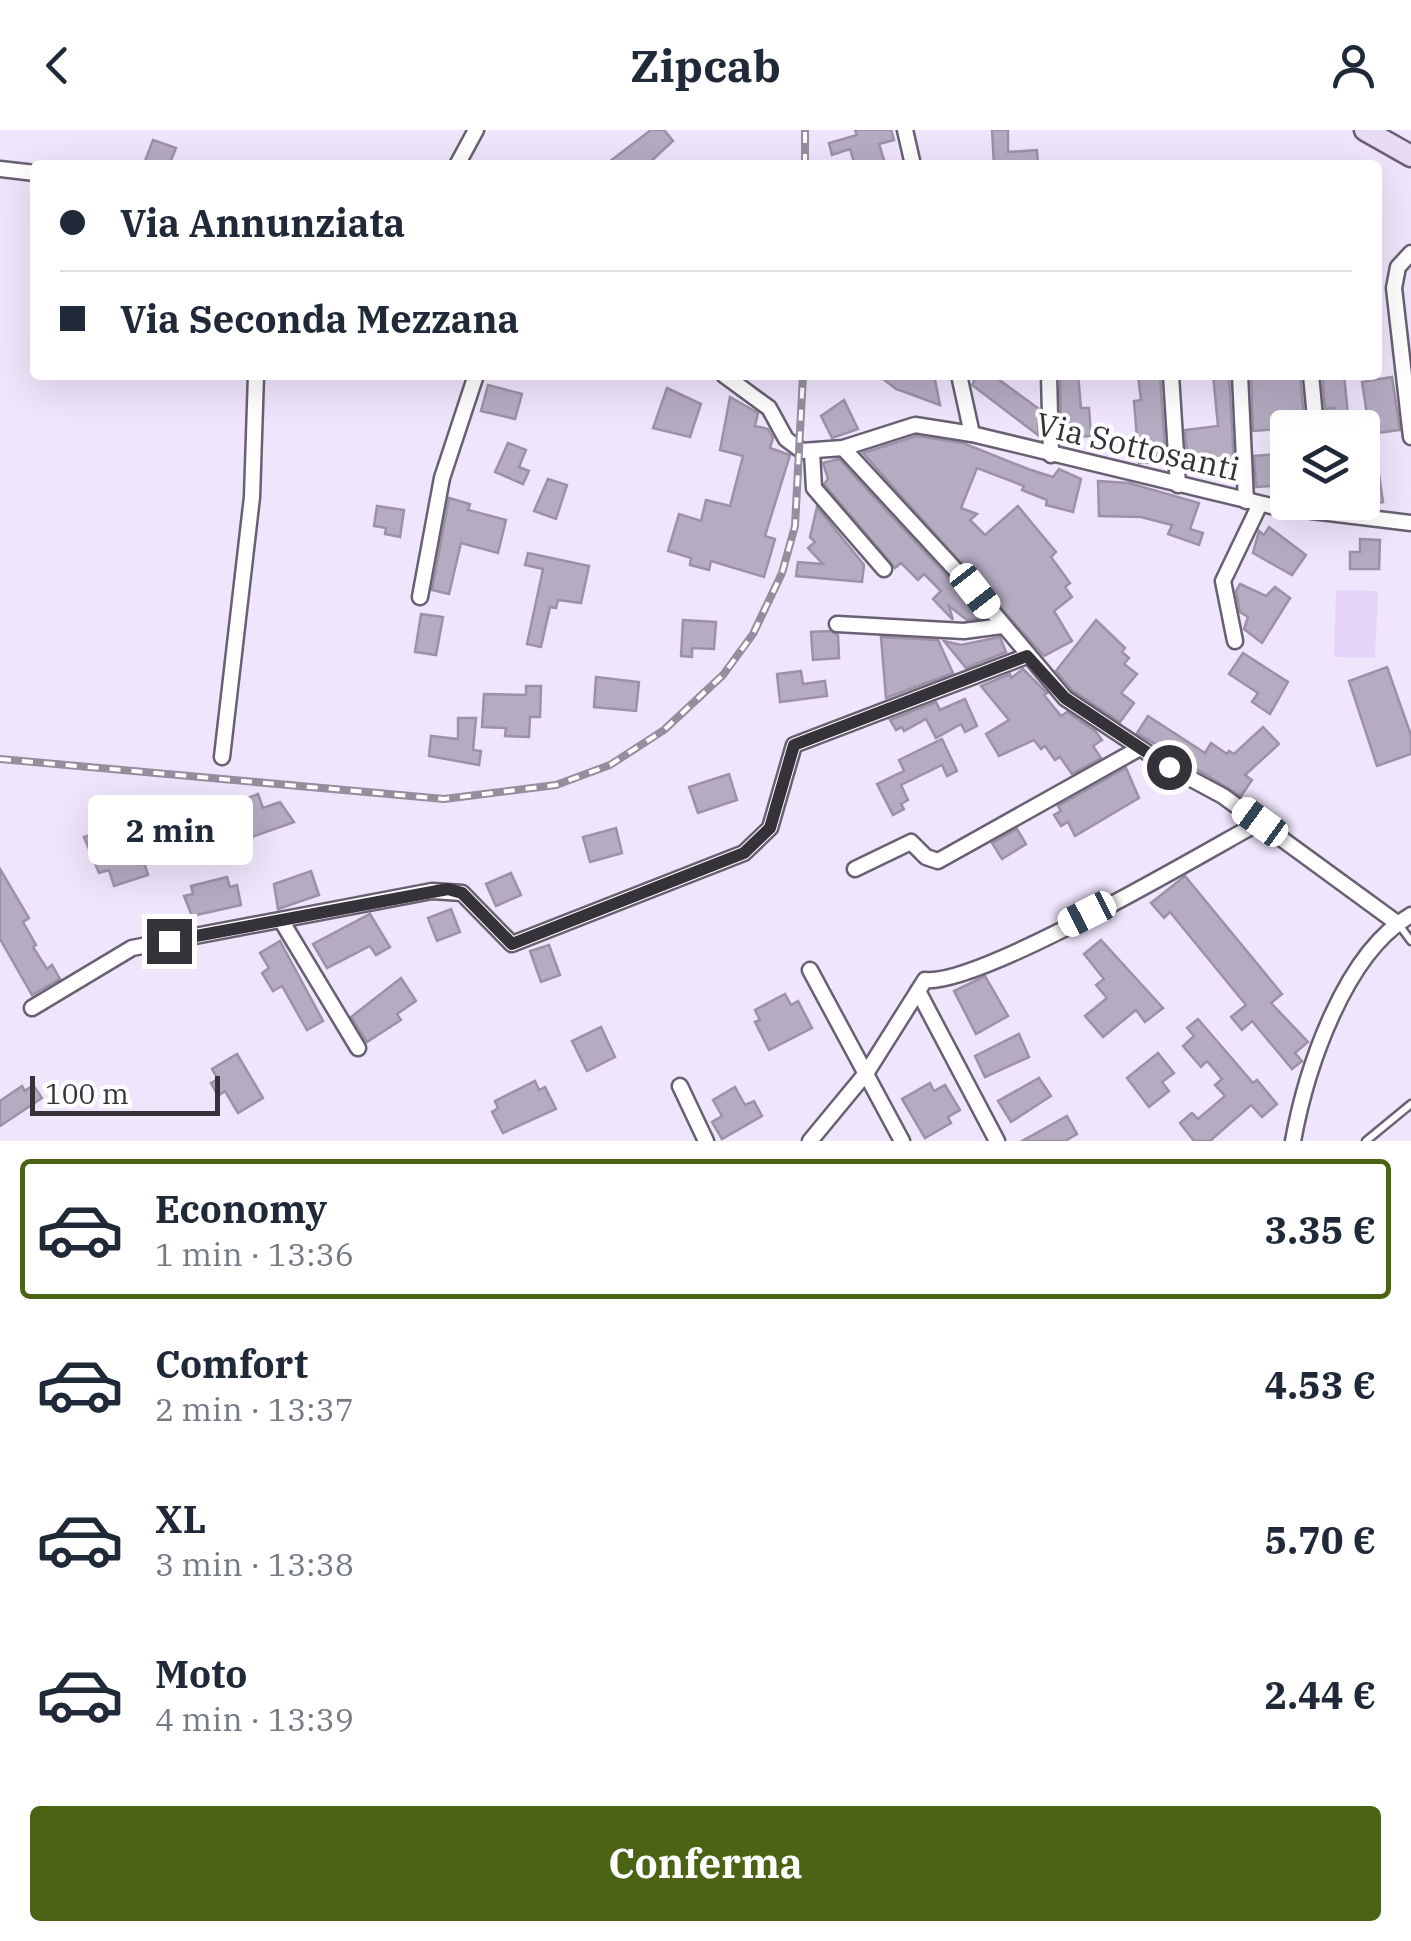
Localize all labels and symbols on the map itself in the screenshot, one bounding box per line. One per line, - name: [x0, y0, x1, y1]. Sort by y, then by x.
- street label: Via Sottosanti: [1032, 402, 1244, 490]
- car: [945, 558, 1005, 624]
- route start: [1147, 745, 1192, 790]
- car: [1227, 792, 1293, 852]
- callout: 2 min: [86, 796, 252, 866]
- car: [1053, 887, 1121, 941]
- route end: [147, 919, 192, 964]
- scale bar: [30, 1071, 220, 1116]

